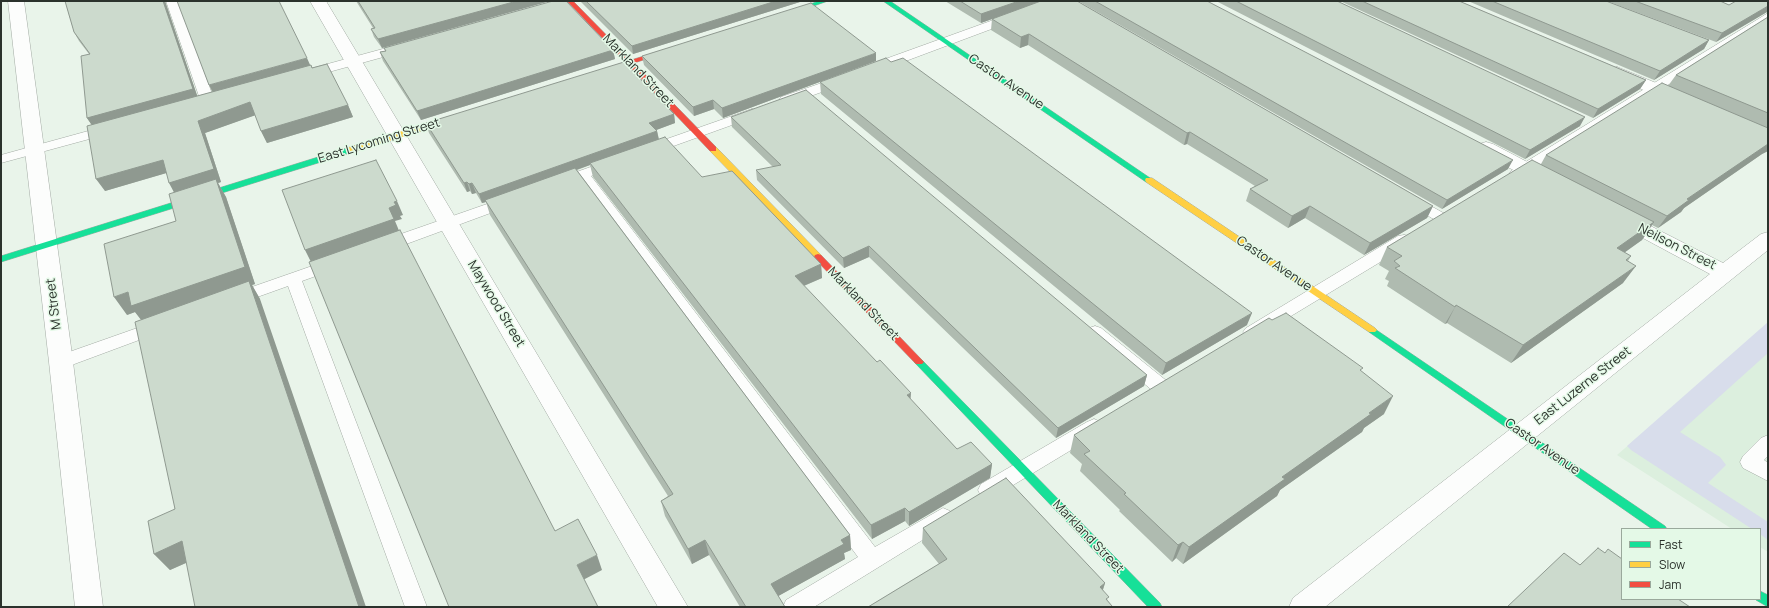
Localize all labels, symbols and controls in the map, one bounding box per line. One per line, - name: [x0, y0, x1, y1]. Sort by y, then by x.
- street label: Markland Street: [599, 31, 677, 111]
- street label: Castor Avenue: [965, 51, 1047, 113]
- street label: East Lycoming Street: [316, 115, 442, 167]
- street label: Neilson Street: [1635, 221, 1719, 273]
- street label: Castor Avenue: [1233, 233, 1315, 295]
- street label: Maywood Street: [464, 258, 528, 350]
- street label: Markland Street: [824, 264, 902, 344]
- street label: M Street: [43, 277, 65, 331]
- street label: East Luzerne Street: [1532, 343, 1634, 429]
- street label: Castor Avenue: [1502, 415, 1582, 479]
- street label: Markland Street: [1049, 497, 1127, 577]
- legend: [1621, 528, 1761, 600]
- text: Fast: [1659, 536, 1683, 553]
- text: Slow: [1659, 556, 1685, 573]
- text: Jam: [1659, 576, 1681, 593]

